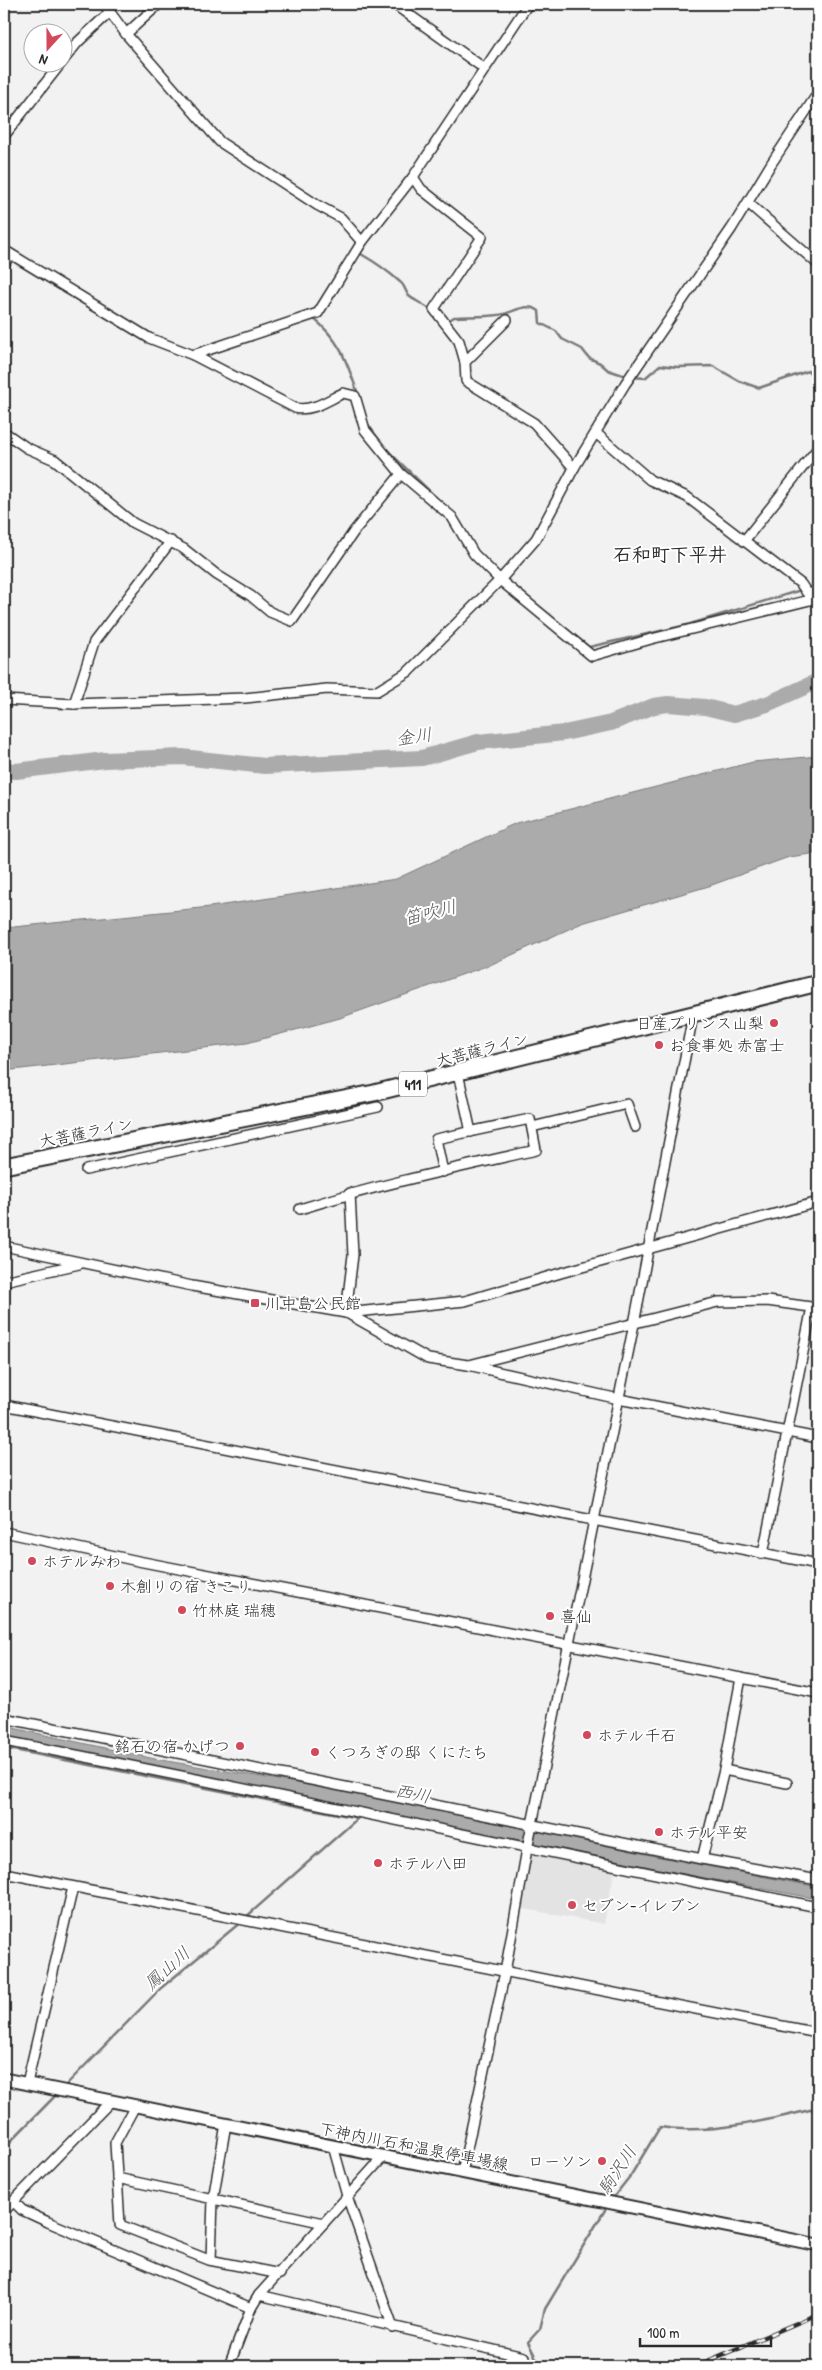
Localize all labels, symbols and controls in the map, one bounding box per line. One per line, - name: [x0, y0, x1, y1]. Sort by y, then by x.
- north arrow: [22, 22, 72, 72]
- text: N: [36, 50, 50, 71]
- district label: 石和町下平井: [613, 541, 727, 567]
- water label: 金川: [394, 721, 434, 751]
- water label: 笛吹川: [401, 893, 459, 931]
- place label: 日産プリンス山梨: [636, 1012, 764, 1034]
- marker: 日産プリンス山梨: [768, 1017, 780, 1029]
- street label: 大菩薩ライン: [433, 1027, 531, 1071]
- place label: お食事処 赤富士: [669, 1034, 785, 1056]
- marker: お食事処 赤富士: [653, 1039, 665, 1051]
- road number: 411: [399, 1072, 427, 1096]
- street label: 大菩薩ライン: [37, 1112, 135, 1152]
- place label: 川中島公民館: [265, 1292, 361, 1314]
- marker: 川中島公民館: [249, 1297, 261, 1309]
- place label: ホテルみわ: [42, 1550, 121, 1572]
- marker: ホテルみわ: [26, 1555, 38, 1567]
- place label: 木創りの宿 きこり: [120, 1575, 252, 1597]
- marker: 木創りの宿 きこり: [104, 1580, 116, 1592]
- place label: 竹林庭 瑞穂: [192, 1599, 276, 1621]
- marker: 竹林庭 瑞穂: [176, 1604, 188, 1616]
- place label: 喜仙: [560, 1605, 592, 1627]
- marker: 喜仙: [544, 1610, 556, 1622]
- place label: ホテル千石: [597, 1724, 676, 1746]
- marker: ホテル千石: [581, 1729, 593, 1741]
- place label: 銘石の宿 かげつ: [114, 1735, 230, 1757]
- marker: 銘石の宿 かげつ: [234, 1740, 246, 1752]
- place label: くつろぎの邸 くにたち: [325, 1741, 488, 1763]
- marker: くつろぎの邸 くにたち: [309, 1746, 321, 1758]
- water label: 西川: [393, 1777, 433, 1809]
- place label: ホテル平安: [669, 1821, 748, 1843]
- marker: ホテル平安: [653, 1826, 665, 1838]
- place label: ホテル八田: [388, 1852, 467, 1874]
- marker: ホテル八田: [372, 1857, 384, 1869]
- place label: セブン-イレブン: [582, 1894, 700, 1916]
- marker: セブン-イレブン: [566, 1899, 578, 1911]
- water label: 鳳山川: [139, 1941, 195, 1995]
- street label: 下神内川石和温泉停車場線: [318, 2117, 510, 2175]
- water label: 駒沢川: [592, 2141, 642, 2199]
- place label: ローソン: [528, 2150, 592, 2172]
- marker: ローソン: [596, 2155, 608, 2167]
- scale bar: [640, 2315, 771, 2347]
- text: 100 m: [647, 2322, 680, 2343]

